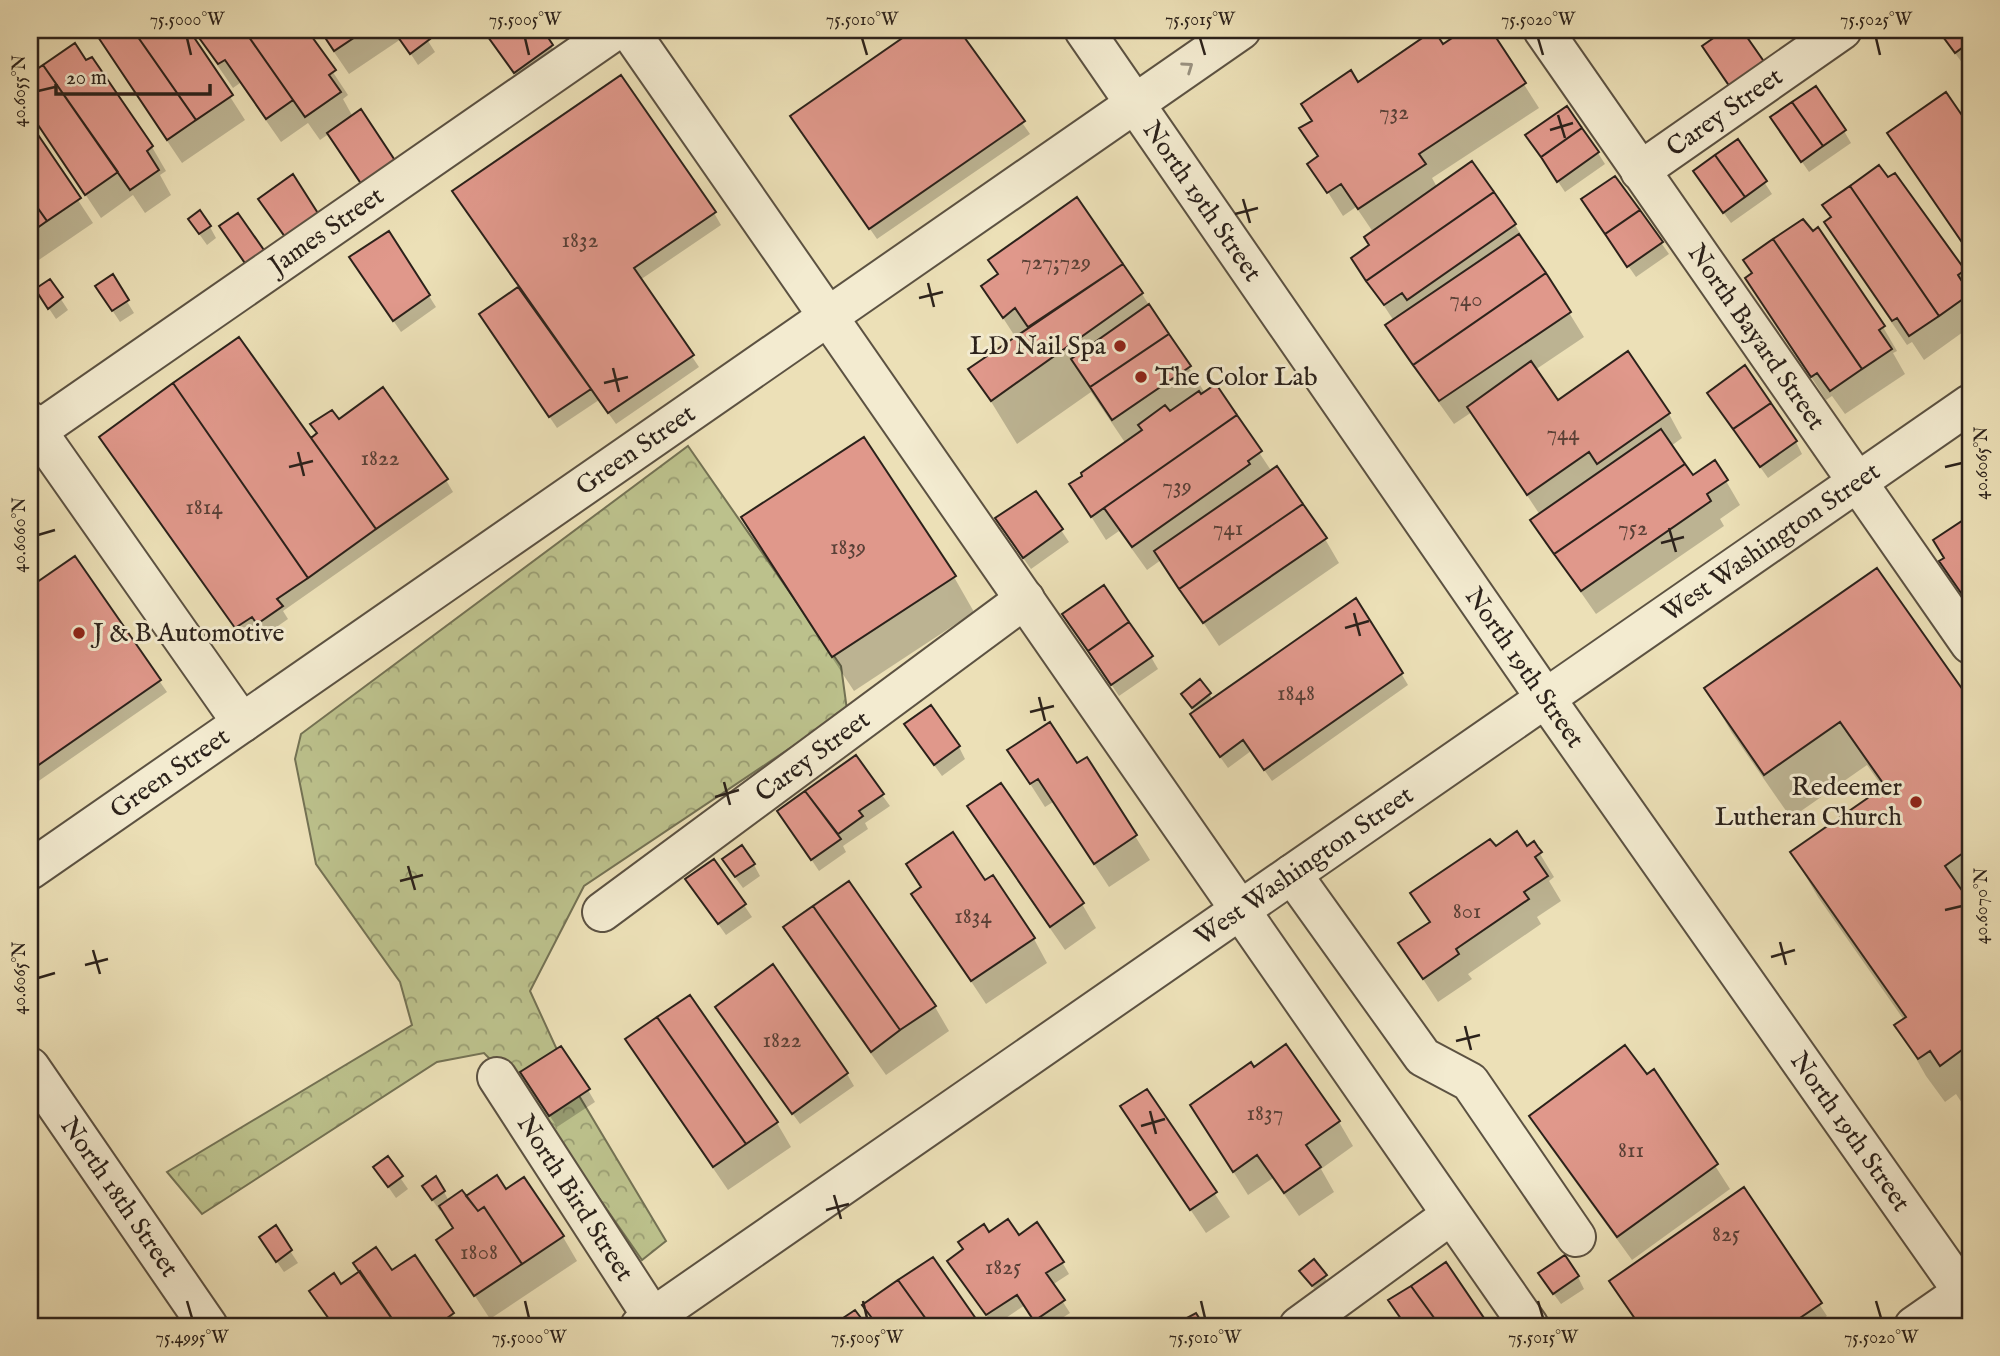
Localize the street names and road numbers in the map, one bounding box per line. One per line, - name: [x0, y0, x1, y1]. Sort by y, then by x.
- street label: Carey Street: [1660, 60, 1789, 164]
- street label: North 19th Street: [1135, 114, 1269, 288]
- street label: James Street: [260, 179, 390, 284]
- street label: North Bayard Street: [1680, 238, 1833, 437]
- street label: Green Street: [569, 397, 702, 503]
- street label: West Washington Street: [1655, 455, 1887, 629]
- street label: North 19th Street: [1457, 581, 1592, 754]
- street label: Carey Street: [749, 703, 877, 809]
- street label: Green Street: [103, 720, 236, 826]
- street label: West Washington Street: [1188, 778, 1420, 953]
- street label: North 19th Street: [1783, 1045, 1918, 1218]
- street label: North Bird Street: [509, 1108, 641, 1287]
- street label: North 18th Street: [53, 1111, 186, 1284]

